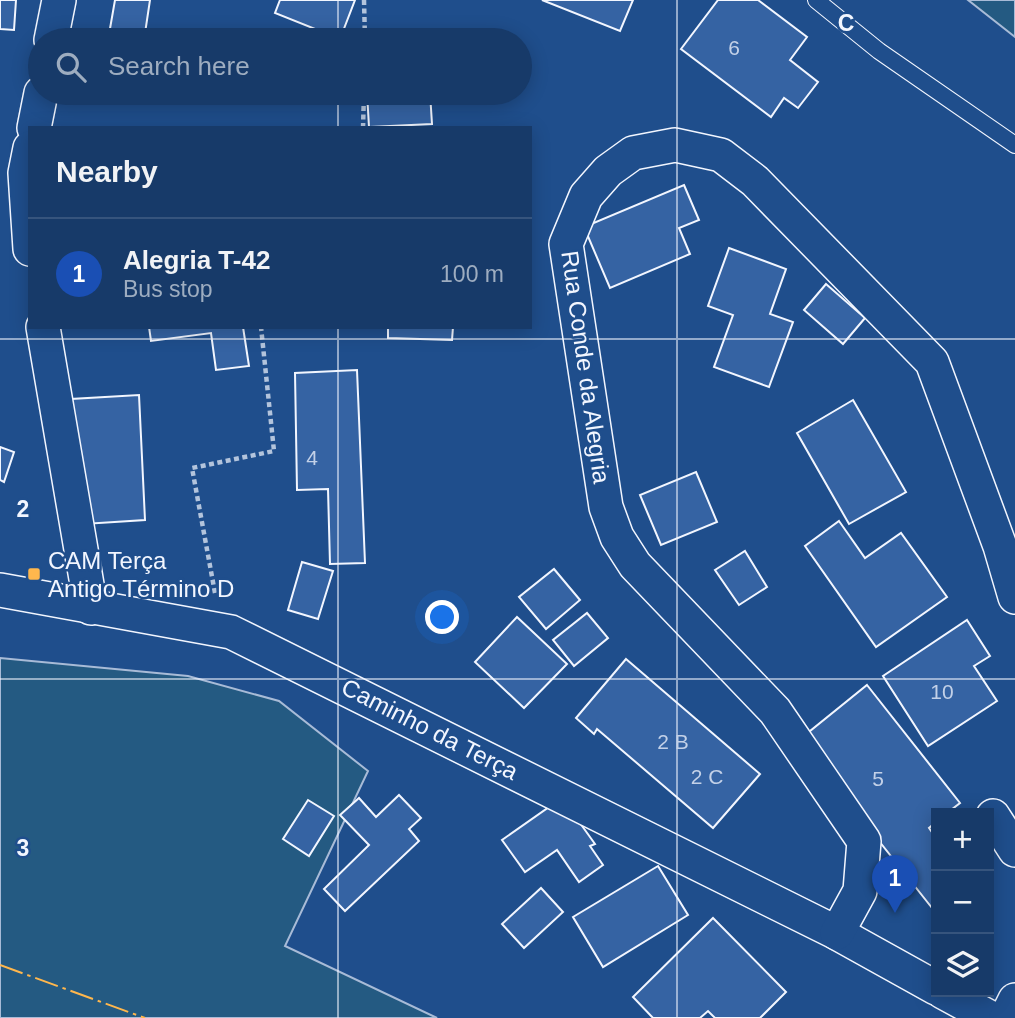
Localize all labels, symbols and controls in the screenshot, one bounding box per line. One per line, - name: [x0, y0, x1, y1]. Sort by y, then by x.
- text: C: [838, 10, 854, 36]
- search box: [28, 28, 532, 105]
- house number: 6: [728, 36, 740, 59]
- icon: search: [52, 48, 90, 86]
- text: Search here: [108, 51, 250, 81]
- text: Nearby: [56, 155, 158, 188]
- text: Alegria T-42: [123, 245, 270, 275]
- street label: Rua Conde da Alegria: [556, 249, 616, 486]
- text: 1: [73, 261, 85, 287]
- text: 100 m: [440, 261, 504, 287]
- text: Bus stop: [123, 276, 213, 302]
- house number: 4: [306, 446, 318, 469]
- text: 2: [17, 496, 29, 522]
- place label: CAM Terça Antigo Término D: [48, 547, 234, 602]
- marker: CAM Terça Antigo Término D: [26, 566, 42, 582]
- your location: [425, 600, 459, 634]
- street label: Caminho da Terça: [337, 673, 523, 785]
- house number: 10: [930, 680, 954, 703]
- house number: 2 B: [657, 730, 689, 753]
- house number: 2 C: [691, 765, 723, 788]
- house number: 5: [872, 767, 884, 790]
- map controls: [931, 808, 994, 997]
- button: +: [931, 808, 994, 871]
- text: 3: [17, 835, 29, 861]
- pin: 1: [872, 855, 918, 913]
- button: −: [931, 871, 994, 934]
- button: layers: [931, 934, 994, 997]

